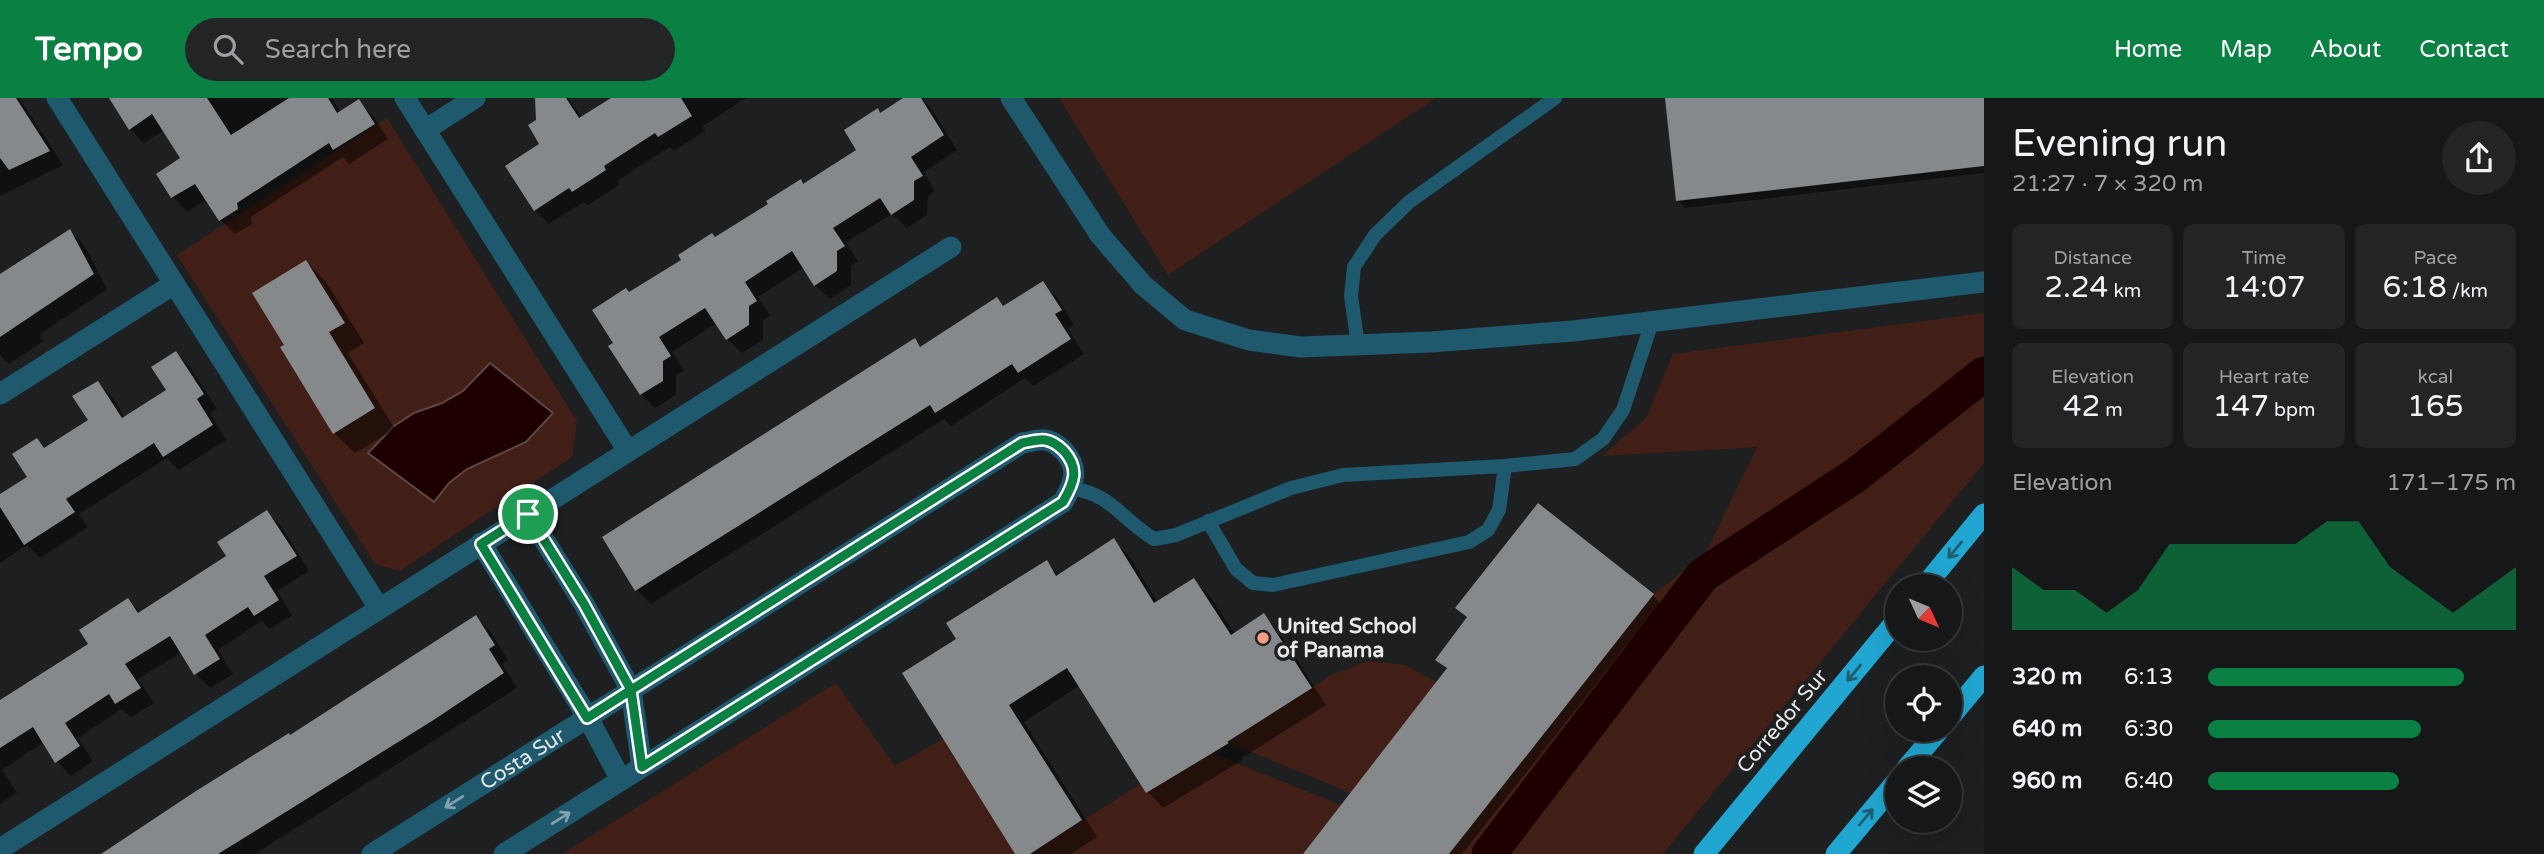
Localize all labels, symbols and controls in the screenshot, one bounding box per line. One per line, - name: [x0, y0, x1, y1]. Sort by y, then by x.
- search box: [185, 18, 675, 81]
- text: Tempo: [35, 30, 143, 69]
- icon: search: [209, 30, 247, 68]
- text: Search here: [265, 34, 411, 65]
- text: Home: [2114, 35, 2182, 64]
- text: Map: [2220, 35, 2272, 64]
- text: About: [2310, 35, 2381, 64]
- text: Contact: [2419, 35, 2509, 64]
- text: Evening run: [2012, 121, 2227, 167]
- button: share: [2442, 121, 2516, 195]
- text: 21:27 · 7 × 320 m: [2012, 170, 2203, 198]
- text: Distance: [2054, 247, 2132, 269]
- text: Time: [2242, 247, 2286, 269]
- text: Pace: [2413, 247, 2457, 269]
- text: 2.24: [2044, 269, 2108, 306]
- text: 14:07: [2222, 269, 2306, 306]
- text: 6:18: [2383, 269, 2447, 306]
- text: km: [2108, 280, 2141, 302]
- text: /km: [2447, 280, 2488, 302]
- text: Elevation: [2051, 366, 2134, 388]
- text: Heart rate: [2219, 366, 2309, 388]
- text: kcal: [2417, 366, 2453, 388]
- text: 42: [2063, 388, 2100, 425]
- text: 147: [2213, 388, 2269, 425]
- text: 165: [2407, 388, 2464, 425]
- text: m: [2100, 399, 2123, 421]
- text: bpm: [2269, 399, 2315, 421]
- text: Elevation: [2012, 469, 2113, 497]
- text: 171–175 m: [2387, 469, 2516, 497]
- pin: [498, 484, 558, 544]
- icon: arrive: [509, 495, 547, 533]
- one-way arrow: [1947, 541, 1962, 559]
- north arrow: [1885, 574, 1962, 651]
- map controls: [1885, 574, 1962, 833]
- place label: United School of Panama: [1277, 614, 1417, 663]
- marker: United School of Panama: [1255, 630, 1271, 646]
- one-way arrow: [1846, 663, 1861, 681]
- text: 320 m: [2012, 663, 2082, 691]
- text: 6:13: [2124, 663, 2173, 691]
- street label: Corredor Sur: [1732, 664, 1833, 778]
- button: locate: [1885, 665, 1962, 742]
- text: 640 m: [2012, 715, 2082, 743]
- text: 6:30: [2124, 715, 2173, 743]
- street label: Costa Sur: [475, 723, 570, 795]
- button: layers: [1885, 756, 1962, 833]
- text: 960 m: [2012, 767, 2082, 795]
- text: 6:40: [2124, 767, 2173, 795]
- one-way arrow: [444, 796, 464, 810]
- one-way arrow: [1859, 809, 1874, 827]
- one-way arrow: [551, 810, 571, 824]

